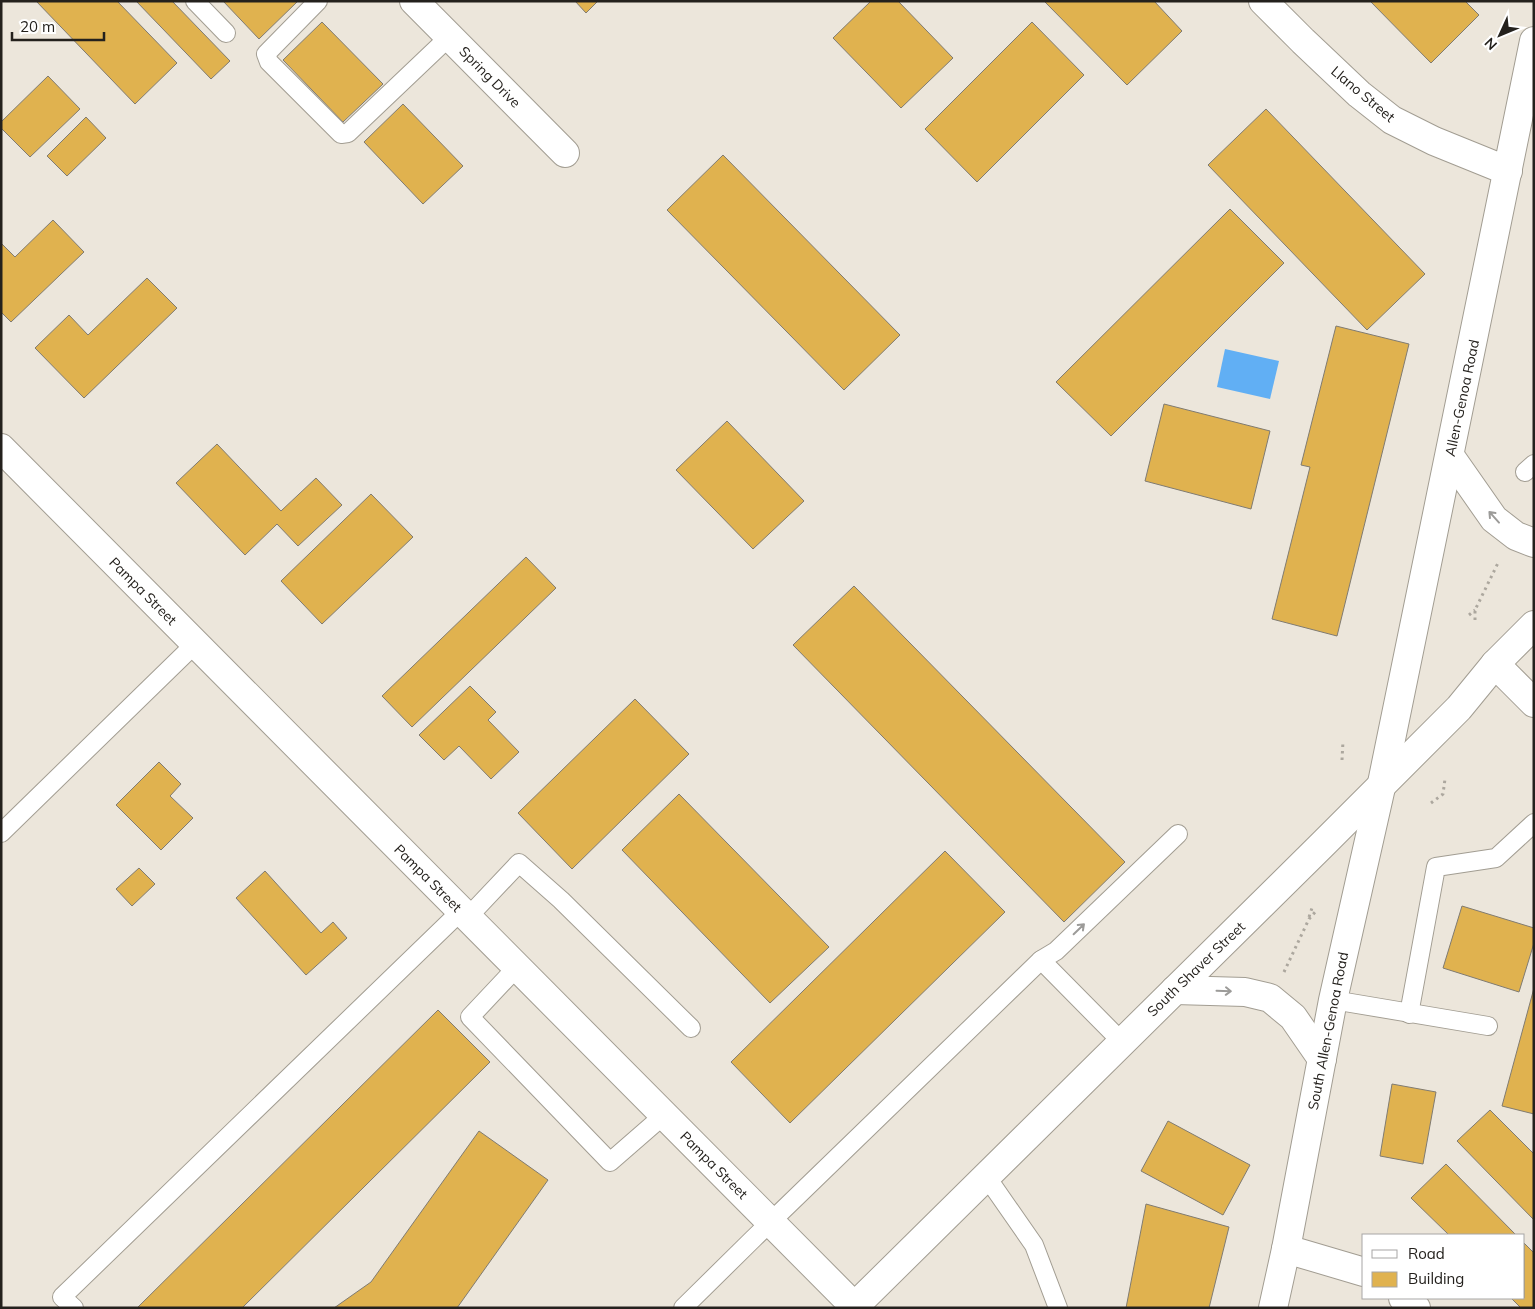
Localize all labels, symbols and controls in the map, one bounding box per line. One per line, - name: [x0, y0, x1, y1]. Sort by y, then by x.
- scale bar: [12, 10, 105, 42]
- north arrow: [1475, 10, 1525, 60]
- text: 20 m: [20, 17, 55, 36]
- text: N: [1481, 34, 1501, 54]
- street label: Spring Drive: [455, 42, 525, 112]
- street label: Llano Street: [1327, 62, 1399, 126]
- street label: Allen-Genoa Road: [1441, 338, 1483, 458]
- one-way arrow: [1488, 510, 1500, 523]
- street label: Pampa Street: [105, 553, 181, 629]
- street label: Pampa Street: [390, 840, 466, 916]
- street label: South Shaver Street: [1143, 918, 1249, 1020]
- one-way arrow: [1072, 923, 1085, 935]
- street label: South Allen-Genoa Road: [1304, 950, 1352, 1112]
- one-way arrow: [1215, 986, 1231, 996]
- street label: Pampa Street: [676, 1127, 752, 1203]
- legend: [1362, 1234, 1525, 1299]
- text: Road: [1408, 1244, 1445, 1263]
- text: Building: [1408, 1269, 1464, 1288]

